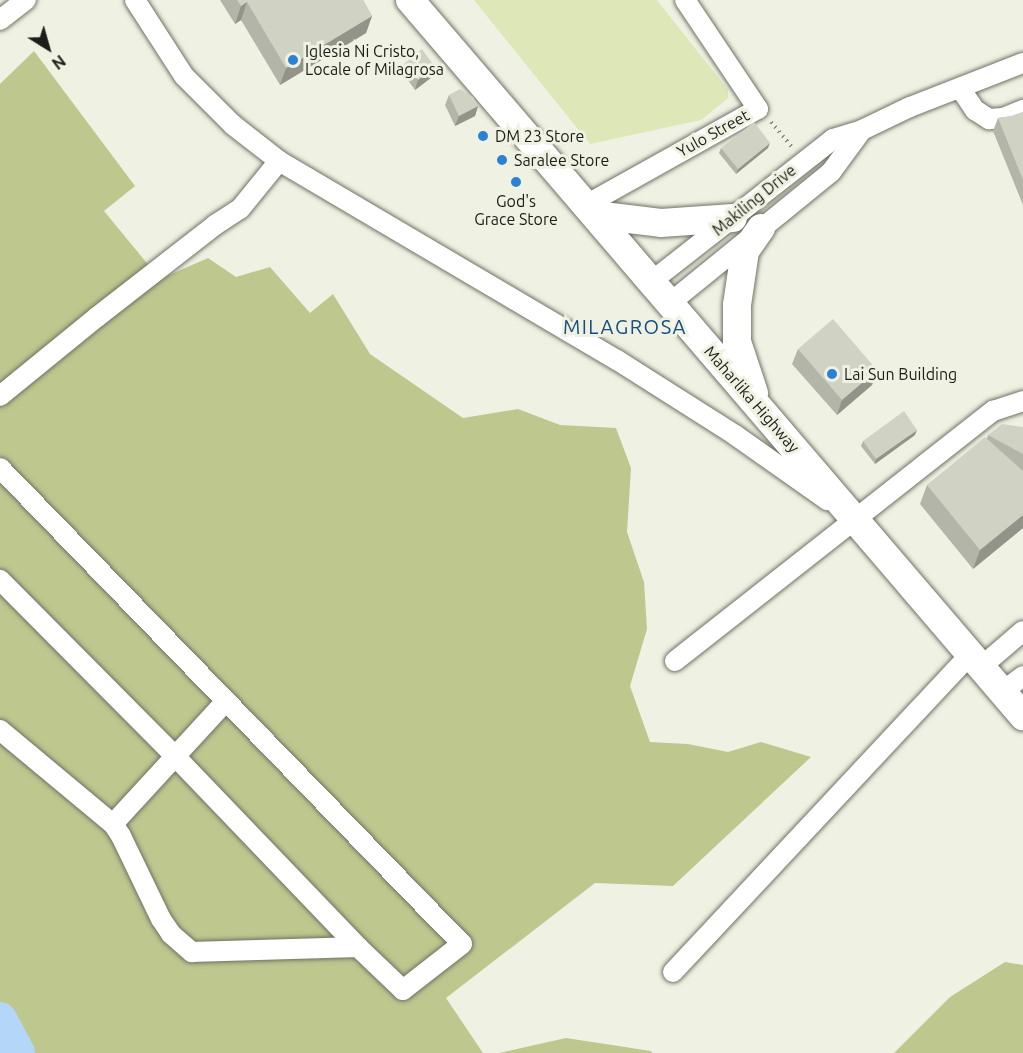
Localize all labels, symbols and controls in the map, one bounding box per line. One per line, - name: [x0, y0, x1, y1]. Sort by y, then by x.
- north arrow: [18, 18, 78, 78]
- place label: Iglesia Ni Cristo, Locale of Milagrosa: [305, 41, 444, 79]
- text: N: [49, 52, 69, 73]
- marker: Iglesia Ni Cristo, Locale of Milagrosa: [286, 53, 300, 67]
- street label: Yulo Street: [673, 105, 753, 161]
- place label: DM 23 Store: [495, 126, 584, 146]
- marker: DM 23 Store: [476, 129, 490, 143]
- place label: Saralee Store: [514, 150, 609, 170]
- marker: Saralee Store: [495, 153, 509, 167]
- street label: Makiling Drive: [708, 160, 800, 240]
- marker: God's Grace Store: [509, 175, 523, 189]
- place label: God's Grace Store: [474, 191, 558, 229]
- district label: MILAGROSA: [563, 314, 687, 338]
- street label: Maharlika Highway: [700, 342, 804, 456]
- place label: Lai Sun Building: [844, 364, 957, 384]
- marker: Lai Sun Building: [825, 367, 839, 381]

